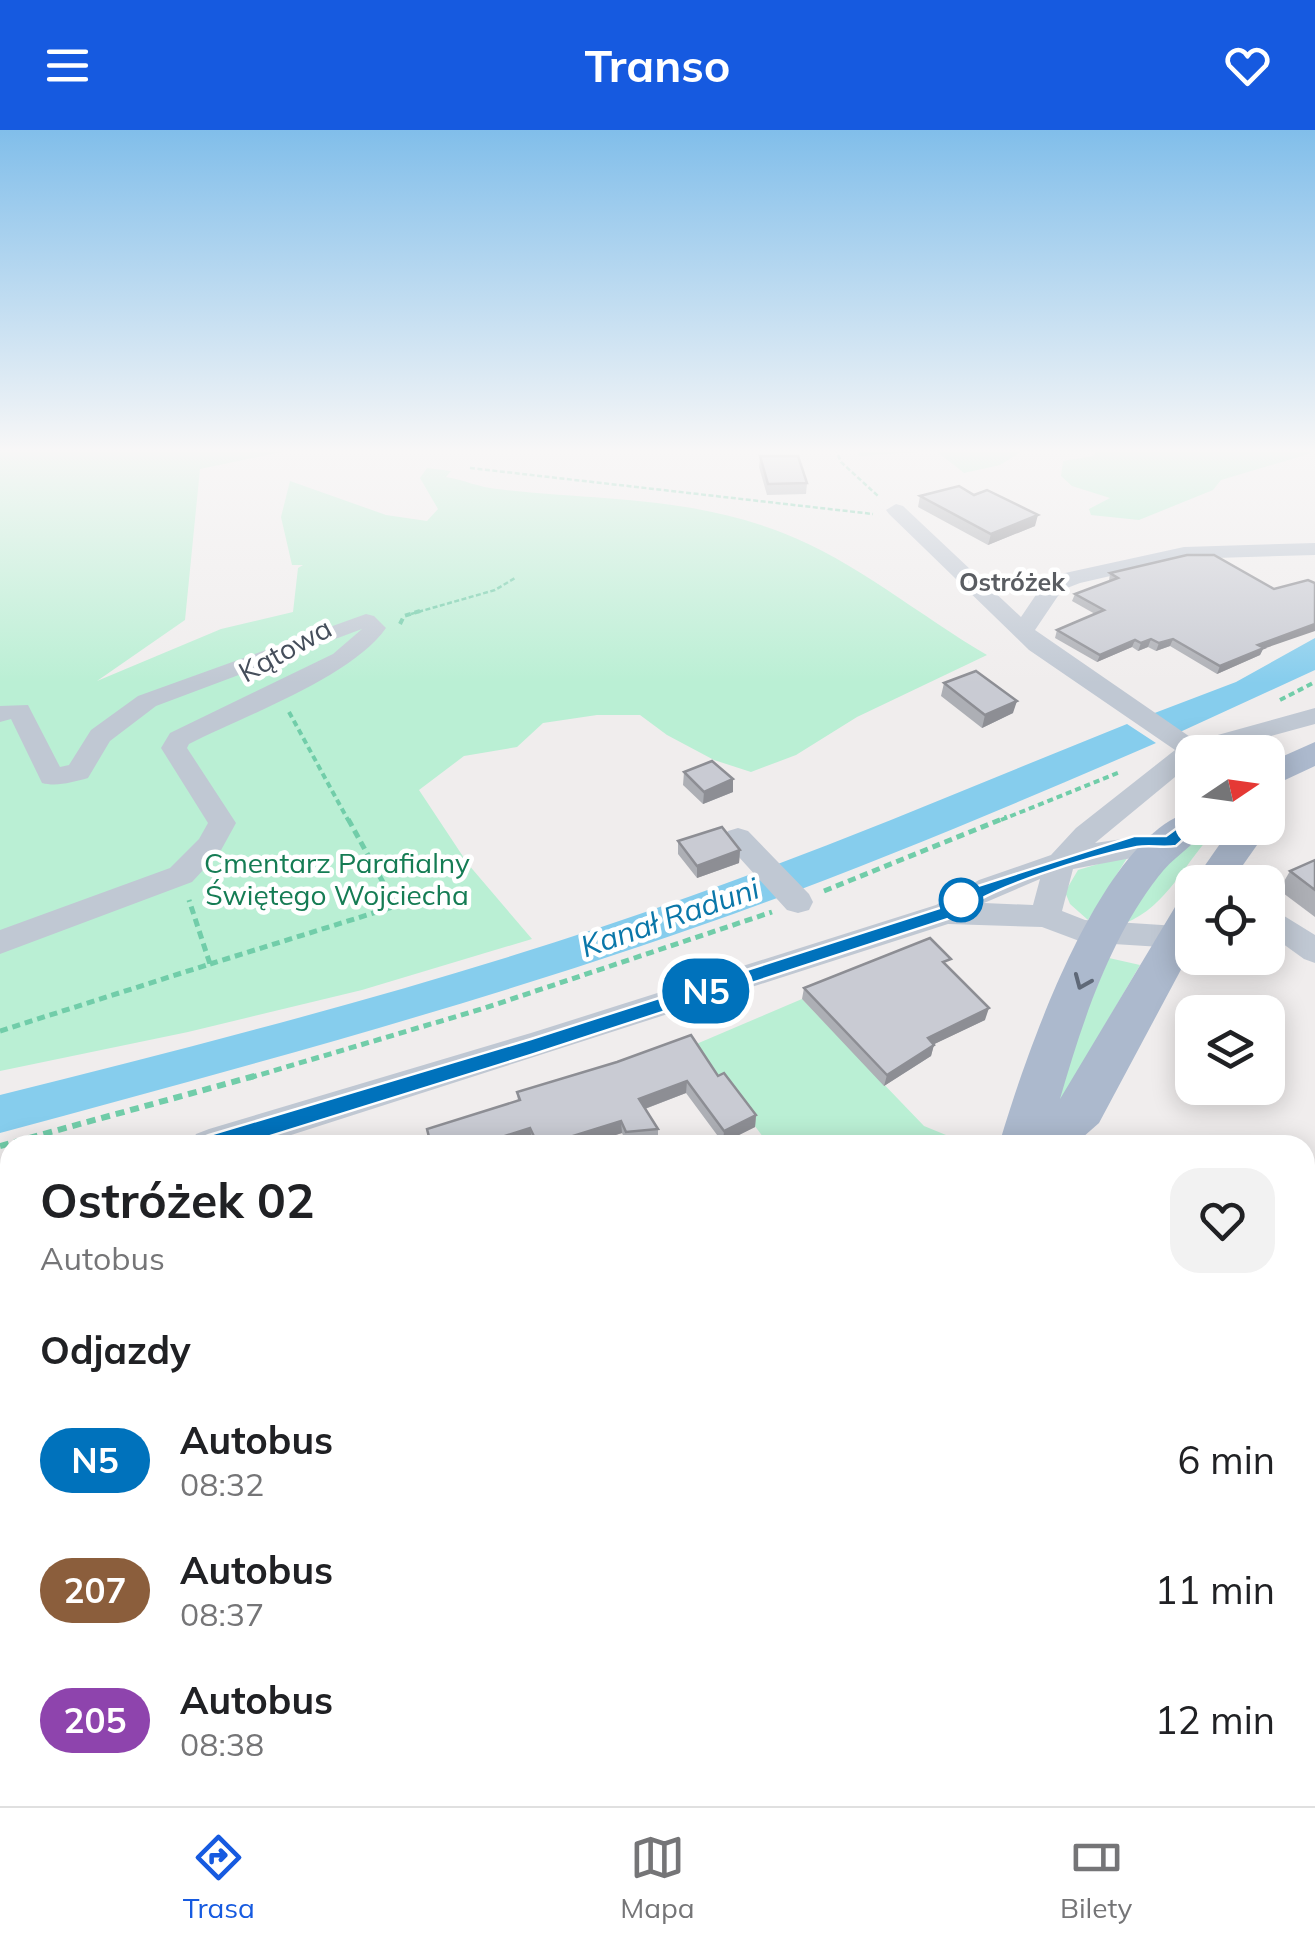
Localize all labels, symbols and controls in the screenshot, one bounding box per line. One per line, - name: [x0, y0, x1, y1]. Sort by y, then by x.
- text: Transo: [584, 37, 731, 93]
- icon: menu: [40, 38, 95, 93]
- icon: heart: [1220, 38, 1275, 93]
- district label: Ostróżek: [959, 566, 1066, 597]
- street label: Kątowa: [232, 610, 337, 689]
- north arrow: [1175, 735, 1285, 845]
- map controls: [1175, 735, 1285, 1105]
- park label: Cmentarz Parafialny Świętego Wojciecha: [204, 845, 470, 912]
- button: locate: [1175, 865, 1285, 975]
- water label: Kanał Raduni: [575, 868, 765, 965]
- unlabelled marker: [940, 879, 982, 921]
- line badge: N5: [661, 958, 751, 1024]
- text: N5: [682, 969, 730, 1013]
- one-way arrow: [1074, 972, 1094, 990]
- button: layers: [1175, 995, 1285, 1105]
- button: heart: [1170, 1168, 1275, 1273]
- text: Ostróżek 02: [40, 1170, 315, 1230]
- text: Autobus: [40, 1238, 165, 1278]
- text: Odjazdy: [40, 1326, 191, 1374]
- text: Autobus: [180, 1416, 333, 1464]
- text: 6 min: [1178, 1436, 1275, 1484]
- text: N5: [71, 1438, 119, 1482]
- text: 08:32: [180, 1464, 264, 1504]
- text: Autobus: [180, 1546, 333, 1594]
- text: 11 min: [1155, 1566, 1275, 1614]
- text: 207: [63, 1568, 127, 1612]
- text: 08:37: [180, 1594, 264, 1634]
- text: Autobus: [180, 1676, 333, 1724]
- text: 12 min: [1155, 1696, 1275, 1744]
- text: 205: [63, 1698, 127, 1742]
- text: 08:38: [180, 1724, 264, 1764]
- tab: Trasa: [183, 1830, 255, 1925]
- tab: Mapa: [620, 1830, 695, 1925]
- tab: Bilety: [1060, 1830, 1132, 1925]

